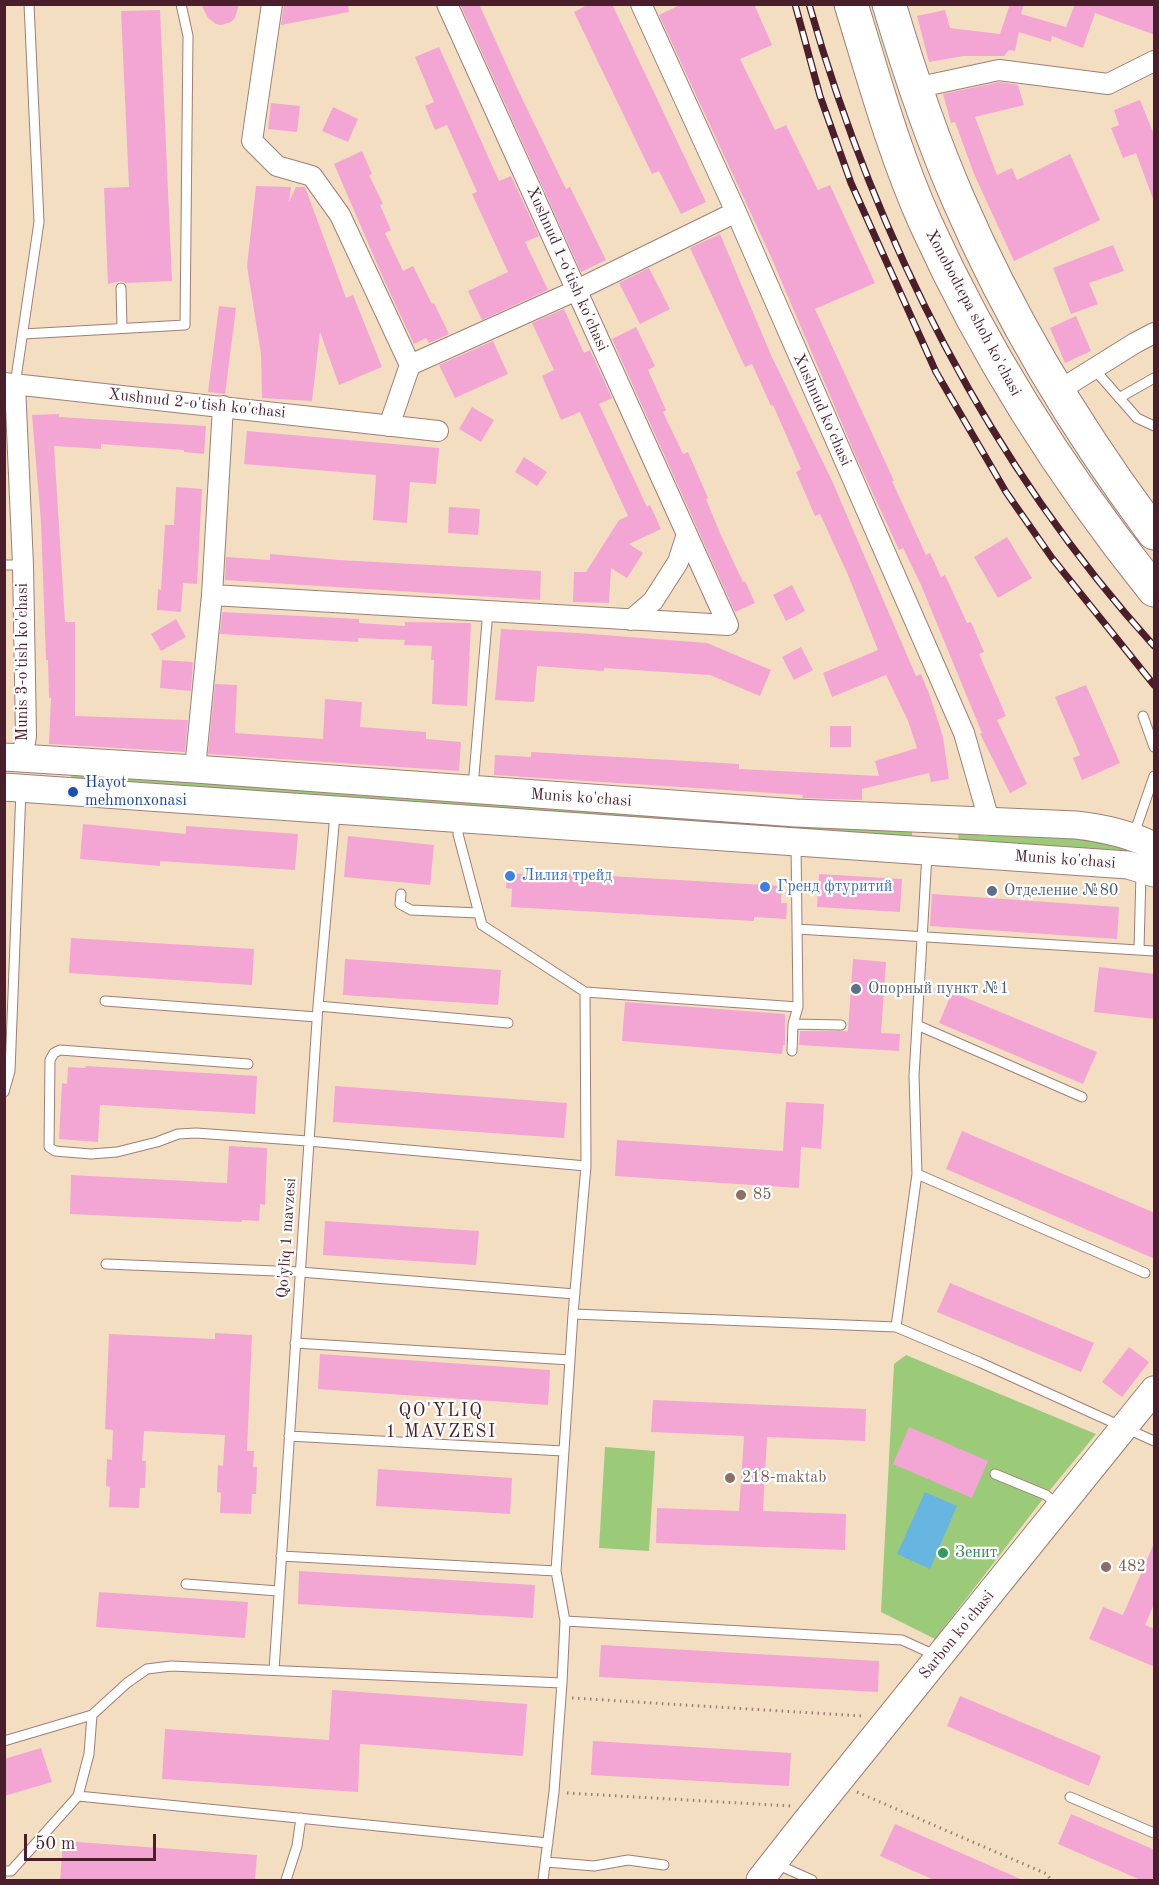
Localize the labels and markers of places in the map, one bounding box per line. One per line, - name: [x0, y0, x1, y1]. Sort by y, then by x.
- place label: Hayot mehmonxonasi: [85, 773, 187, 811]
- marker: Hayot mehmonxonasi: [66, 785, 80, 799]
- place label: Лилия трейд: [522, 866, 612, 886]
- marker: Лилия трейд: [503, 869, 517, 883]
- place label: Гренд фтуритий: [777, 877, 892, 897]
- marker: Гренд фтуритий: [758, 880, 772, 894]
- place label: Отделение №80: [1004, 881, 1118, 901]
- marker: Отделение №80: [985, 884, 999, 898]
- place label: Опорный пункт №1: [868, 979, 1009, 999]
- marker: Опорный пункт №1: [849, 982, 863, 996]
- place label: 85: [753, 1185, 772, 1205]
- marker: 85: [734, 1188, 748, 1202]
- place label: 218-maktab: [742, 1468, 826, 1488]
- marker: 218-maktab: [723, 1471, 737, 1485]
- place label: Зенит: [955, 1543, 997, 1563]
- marker: Зенит: [936, 1546, 950, 1560]
- place label: 482: [1118, 1557, 1146, 1577]
- marker: 482: [1099, 1560, 1113, 1574]

